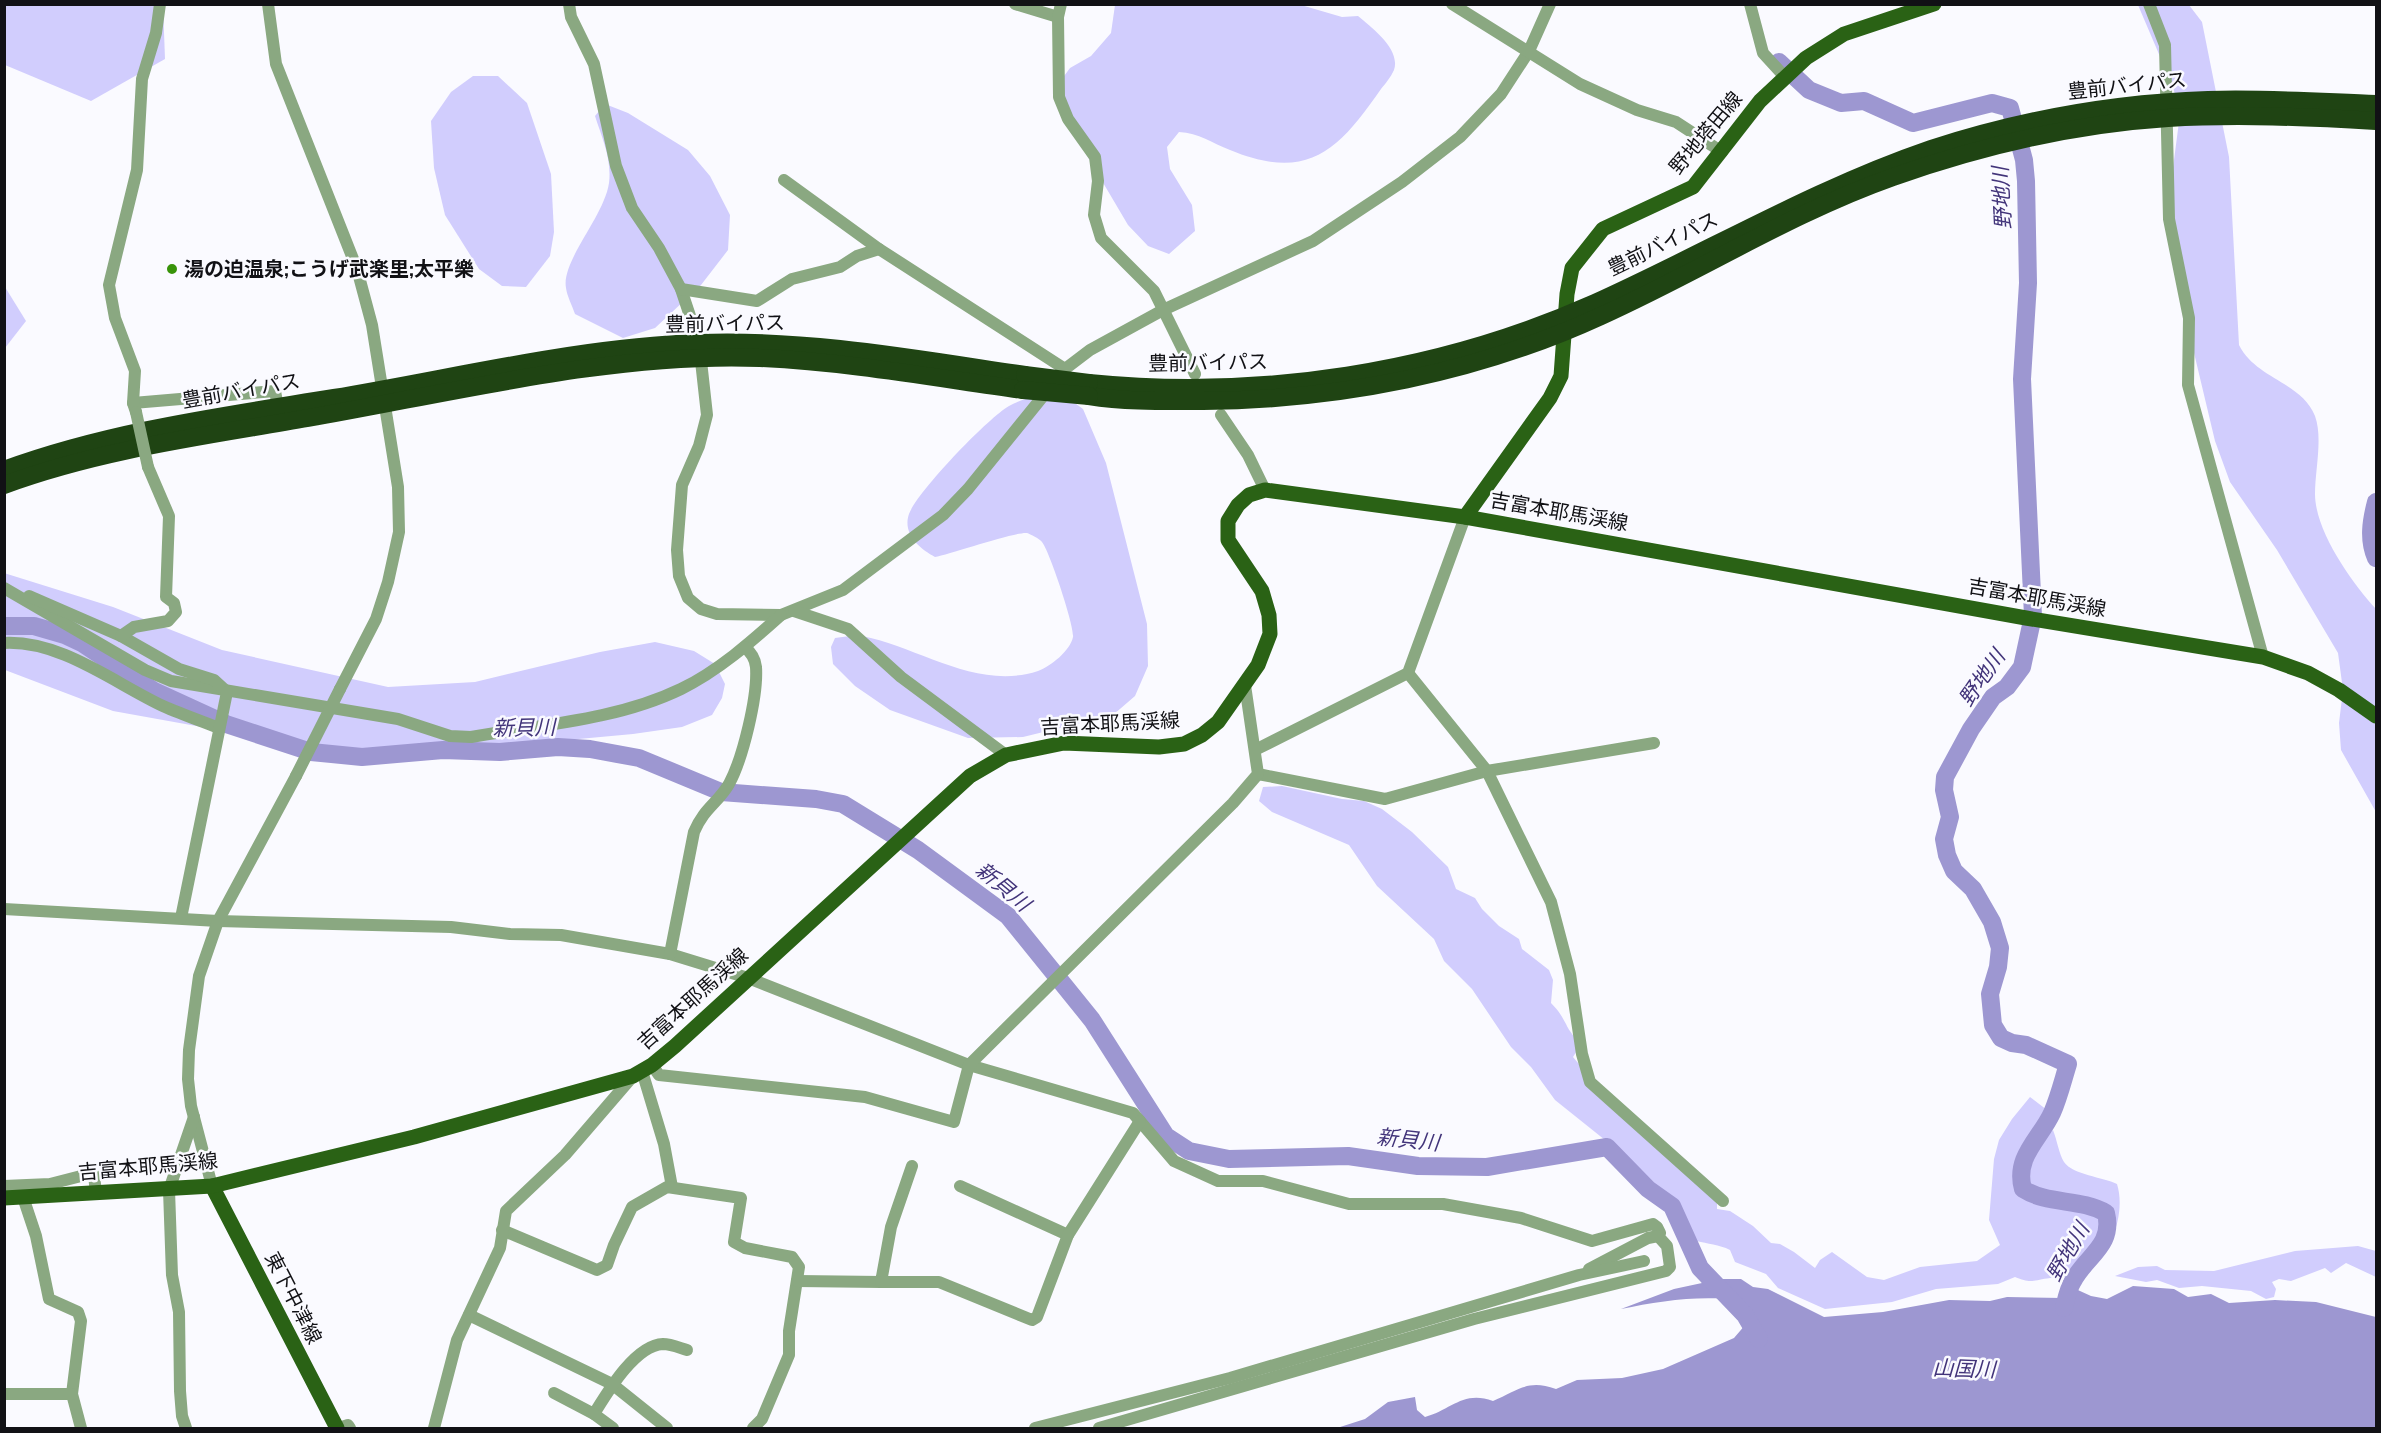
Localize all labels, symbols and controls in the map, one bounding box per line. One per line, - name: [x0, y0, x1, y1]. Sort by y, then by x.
- street label: 豊前バイパス: [2066, 66, 2188, 106]
- street label: 野地塔田線: [1664, 86, 1748, 180]
- water label: 野地川: [1986, 164, 2018, 230]
- street label: 豊前バイパス: [1603, 206, 1723, 282]
- place label: 湯の迫温泉;こうげ武楽里;太平樂: [184, 256, 474, 283]
- marker: 湯の迫温泉;こうげ武楽里;太平樂: [165, 262, 179, 276]
- street label: 豊前バイパス: [665, 309, 785, 339]
- street label: 豊前バイパス: [1148, 348, 1268, 378]
- street label: 豊前バイパス: [180, 367, 302, 415]
- street label: 吉富本耶馬渓線: [1488, 487, 1630, 537]
- street label: 吉富本耶馬渓線: [1966, 573, 2108, 623]
- water label: 野地川: [1952, 643, 2013, 712]
- street label: 吉富本耶馬渓線: [1039, 707, 1181, 741]
- water label: 新貝川: [492, 713, 558, 743]
- water label: 新貝川: [970, 856, 1038, 919]
- street label: 吉富本耶馬渓線: [632, 942, 754, 1056]
- water label: 新貝川: [1375, 1123, 1443, 1157]
- street label: 吉富本耶馬渓線: [77, 1147, 219, 1187]
- water label: 野地川: [2040, 1216, 2097, 1286]
- street label: 東下中津線: [258, 1247, 328, 1349]
- water label: 山国川: [1932, 1354, 1998, 1384]

